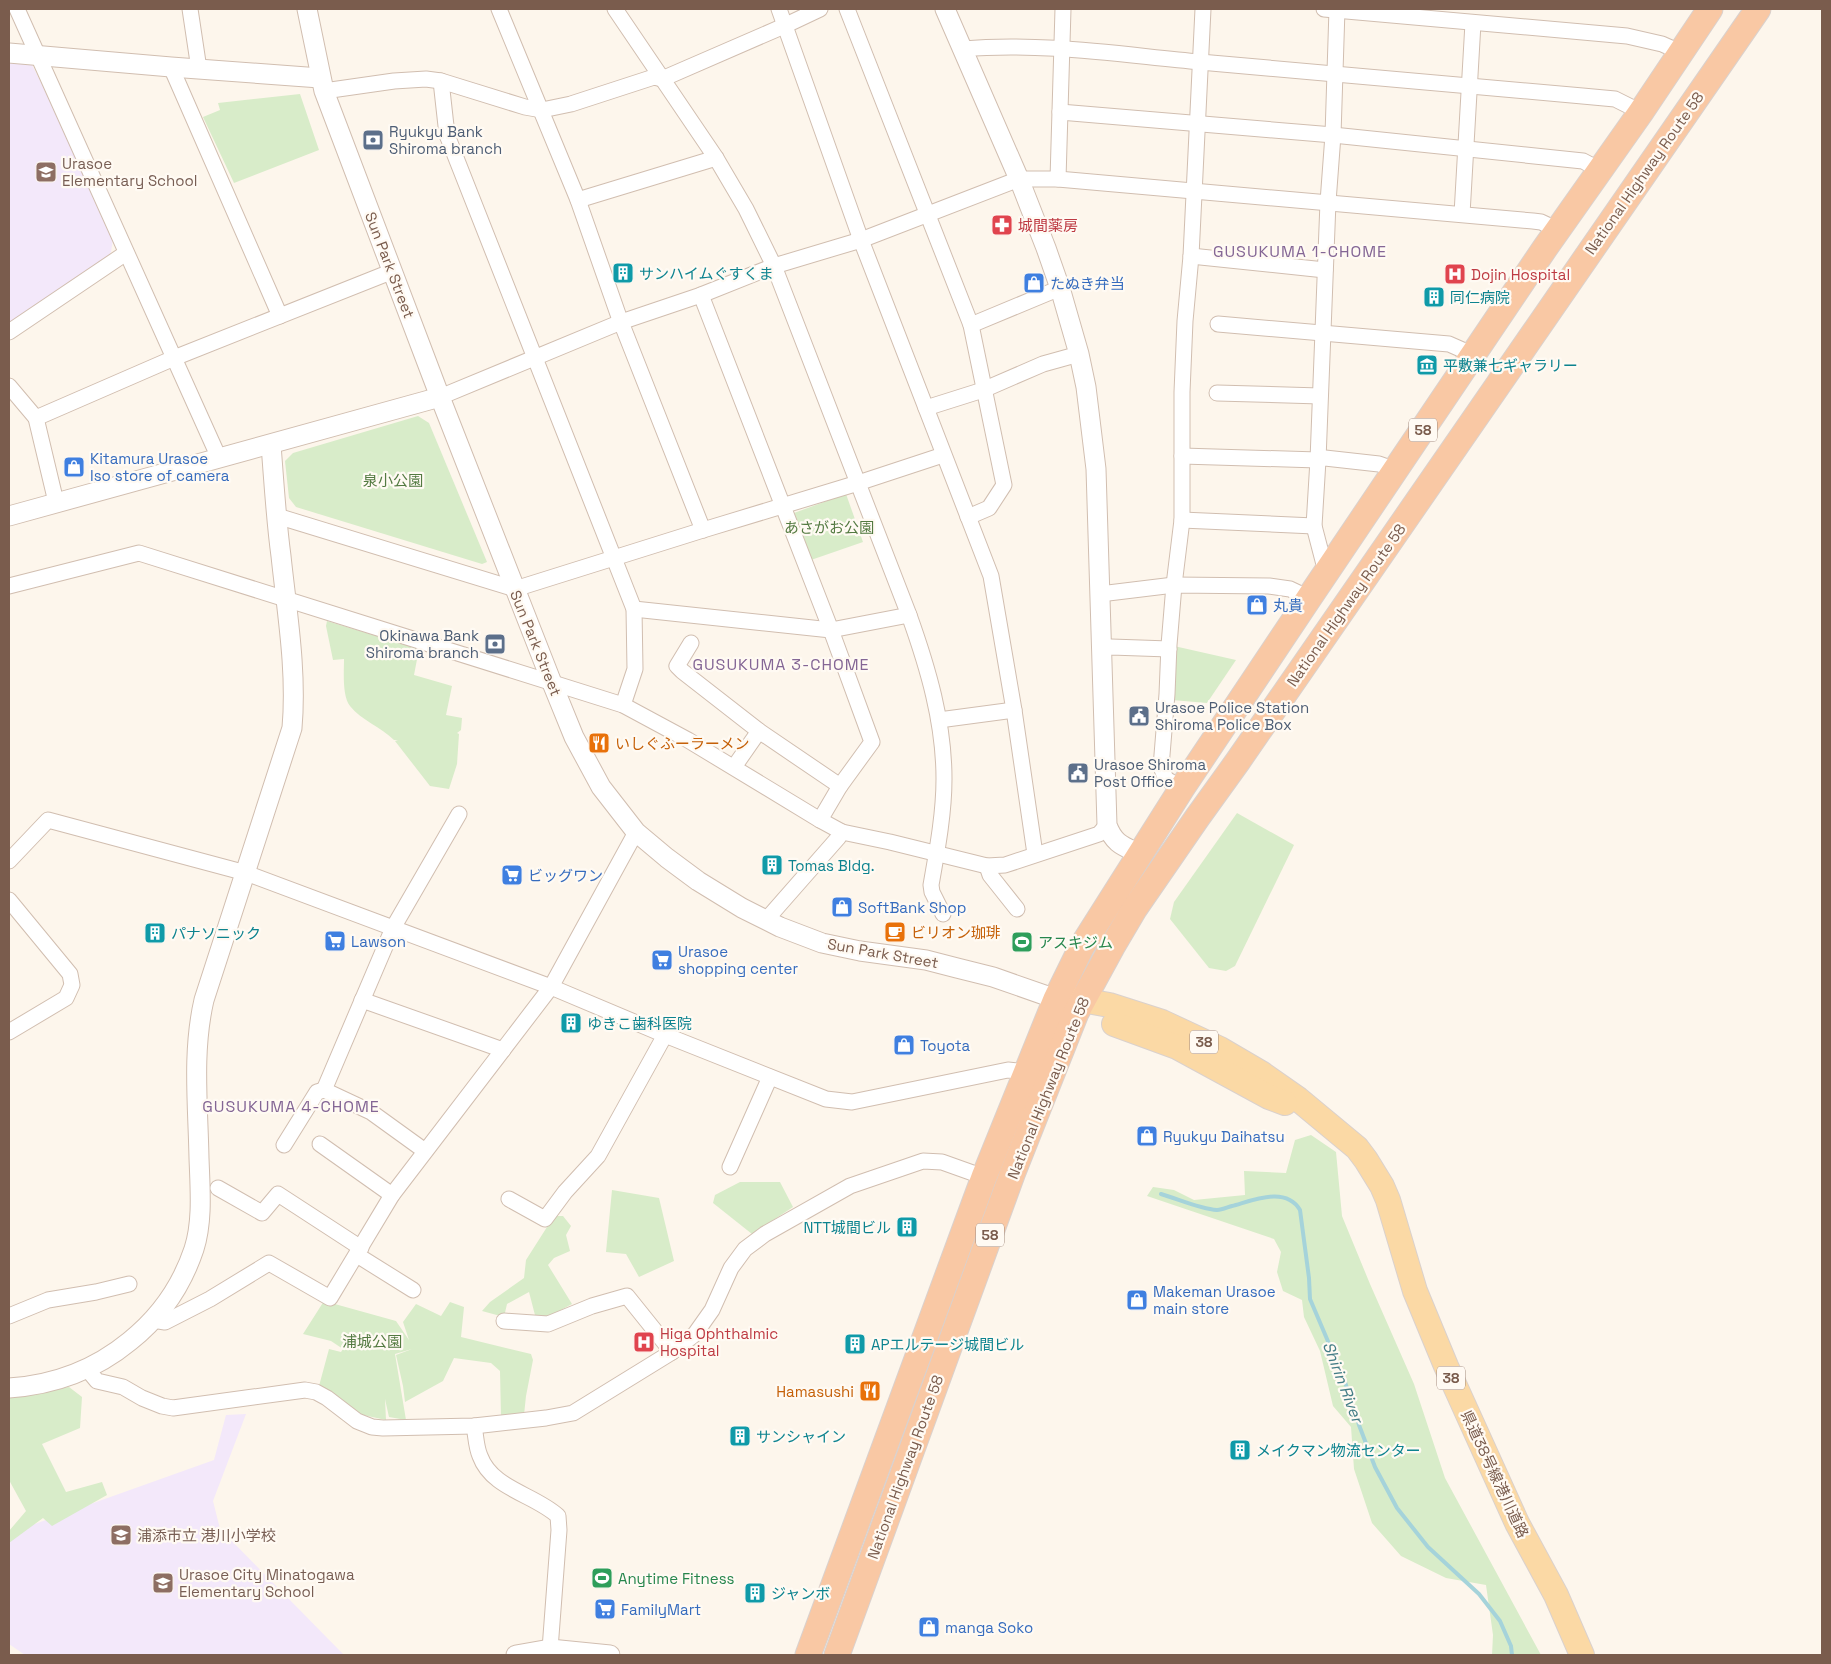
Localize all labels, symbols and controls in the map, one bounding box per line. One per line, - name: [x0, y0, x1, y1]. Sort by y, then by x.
- street label: National Highway Route 58: [1580, 88, 1708, 258]
- place label: Ryukyu Bank Shiroma branch: [389, 122, 502, 158]
- bank icon: Ryukyu Bank Shiroma branch: [361, 128, 385, 152]
- place label: Urasoe Elementary School: [62, 154, 198, 190]
- school or university icon: Urasoe Elementary School: [34, 160, 58, 184]
- street label: Sun Park Street: [361, 209, 419, 321]
- pharmacy icon: 城間薬房: [990, 213, 1014, 237]
- place label: 城間薬房: [1018, 216, 1078, 235]
- district label: GUSUKUMA 1-CHOME: [1213, 241, 1387, 262]
- building icon: サンハイムぐすくま: [611, 261, 635, 285]
- hospital icon: Dojin Hospital: [1443, 262, 1467, 286]
- place label: サンハイムぐすくま: [639, 264, 773, 283]
- place label: Dojin Hospital: [1471, 265, 1570, 284]
- shop icon: たぬき弁当: [1022, 271, 1046, 295]
- place label: たぬき弁当: [1050, 274, 1125, 293]
- building icon: 同仁病院: [1422, 285, 1446, 309]
- place label: 同仁病院: [1450, 288, 1510, 307]
- museum icon: 平敷兼七ギャラリー: [1415, 353, 1439, 377]
- place label: 平敷兼七ギャラリー: [1443, 356, 1578, 375]
- road number: 58: [1409, 418, 1437, 442]
- place label: Kitamura Urasoe Iso store of camera: [90, 449, 230, 485]
- shop icon: Kitamura Urasoe Iso store of camera: [62, 455, 86, 479]
- park label: 泉小公園: [363, 471, 423, 490]
- park label: あさがお公園: [784, 518, 874, 537]
- street label: National Highway Route 58: [1282, 520, 1410, 690]
- street label: Sun Park Street: [506, 587, 566, 699]
- shop icon: 丸貴: [1245, 593, 1269, 617]
- place label: 丸貴: [1273, 596, 1303, 615]
- place label: Okinawa Bank Shiroma branch: [366, 626, 479, 662]
- bank icon: Okinawa Bank Shiroma branch: [483, 632, 507, 656]
- district label: GUSUKUMA 3-CHOME: [692, 654, 870, 675]
- place label: Urasoe Police Station Shiroma Police Box: [1155, 698, 1309, 734]
- public building icon: Urasoe Police Station Shiroma Police Box: [1127, 704, 1151, 728]
- restaurant icon: いしぐふーラーメン: [587, 731, 611, 755]
- place label: いしぐふーラーメン: [615, 734, 749, 753]
- place label: Urasoe Shiroma Post Office: [1094, 755, 1206, 791]
- public building icon: Urasoe Shiroma Post Office: [1066, 761, 1090, 785]
- building icon: Tomas Bldg.: [760, 853, 784, 877]
- place label: Tomas Bldg.: [788, 856, 875, 875]
- supermarket icon: ビッグワン: [500, 863, 524, 887]
- place label: ビッグワン: [528, 866, 603, 885]
- shop icon: SoftBank Shop: [830, 895, 854, 919]
- place label: SoftBank Shop: [858, 898, 966, 917]
- cafe icon: ビリオン珈琲: [883, 920, 907, 944]
- building icon: パナソニック: [143, 921, 167, 945]
- place label: ビリオン珈琲: [911, 923, 1001, 942]
- place label: パナソニック: [171, 924, 261, 943]
- supermarket icon: Lawson: [323, 929, 347, 953]
- sports icon: アスキジム: [1010, 930, 1034, 954]
- place label: Lawson: [351, 932, 406, 951]
- place label: アスキジム: [1038, 933, 1113, 952]
- street label: Sun Park Street: [826, 934, 940, 972]
- place label: Urasoe shopping center: [678, 942, 798, 978]
- supermarket icon: Urasoe shopping center: [650, 948, 674, 972]
- street label: National Highway Route 58: [1003, 994, 1093, 1182]
- building icon: ゆきこ歯科医院: [559, 1011, 583, 1035]
- place label: ゆきこ歯科医院: [587, 1014, 692, 1033]
- road number: 38: [1190, 1030, 1218, 1054]
- shop icon: Toyota: [892, 1033, 916, 1057]
- place label: Toyota: [920, 1036, 971, 1055]
- district label: GUSUKUMA 4-CHOME: [202, 1096, 380, 1117]
- shop icon: Ryukyu Daihatsu: [1135, 1124, 1159, 1148]
- place label: Ryukyu Daihatsu: [1163, 1127, 1285, 1146]
- building icon: NTT城間ビル: [895, 1215, 919, 1239]
- place label: NTT城間ビル: [803, 1218, 891, 1237]
- road number: 58: [976, 1224, 1004, 1246]
- place label: Makeman Urasoe main store: [1153, 1282, 1276, 1318]
- shop icon: Makeman Urasoe main store: [1125, 1288, 1149, 1312]
- place label: Higa Ophthalmic Hospital: [660, 1324, 778, 1360]
- hospital icon: Higa Ophthalmic Hospital: [632, 1330, 656, 1354]
- park label: 浦城公園: [342, 1332, 402, 1351]
- building icon: APエルテージ城間ビル: [843, 1332, 867, 1356]
- place label: APエルテージ城間ビル: [871, 1335, 1024, 1354]
- water label: Shirin River: [1318, 1338, 1369, 1427]
- road number: 38: [1437, 1366, 1465, 1390]
- street label: National Highway Route 58: [863, 1372, 947, 1562]
- restaurant icon: Hamasushi: [858, 1379, 882, 1403]
- place label: Hamasushi: [776, 1382, 854, 1401]
- street label: 県道38号線港川道路: [1457, 1407, 1533, 1541]
- building icon: サンシャイン: [728, 1424, 752, 1448]
- place label: サンシャイン: [756, 1427, 846, 1446]
- building icon: メイクマン物流センター: [1228, 1438, 1252, 1462]
- place label: メイクマン物流センター: [1256, 1441, 1421, 1460]
- school or university icon: 浦添市立 港川小学校: [109, 1523, 133, 1547]
- place label: 浦添市立 港川小学校: [137, 1526, 276, 1545]
- place label: Urasoe City Minatogawa Elementary School: [179, 1565, 355, 1601]
- sports icon: Anytime Fitness: [590, 1566, 614, 1590]
- place label: Anytime Fitness: [618, 1569, 735, 1588]
- school or university icon: Urasoe City Minatogawa Elementary School: [151, 1571, 175, 1595]
- building icon: ジャンボ: [743, 1581, 767, 1605]
- place label: ジャンボ: [771, 1584, 830, 1603]
- supermarket icon: FamilyMart: [593, 1597, 617, 1621]
- place label: FamilyMart: [621, 1600, 701, 1619]
- shop icon: manga Soko: [917, 1615, 941, 1639]
- place label: manga Soko: [945, 1618, 1033, 1637]

